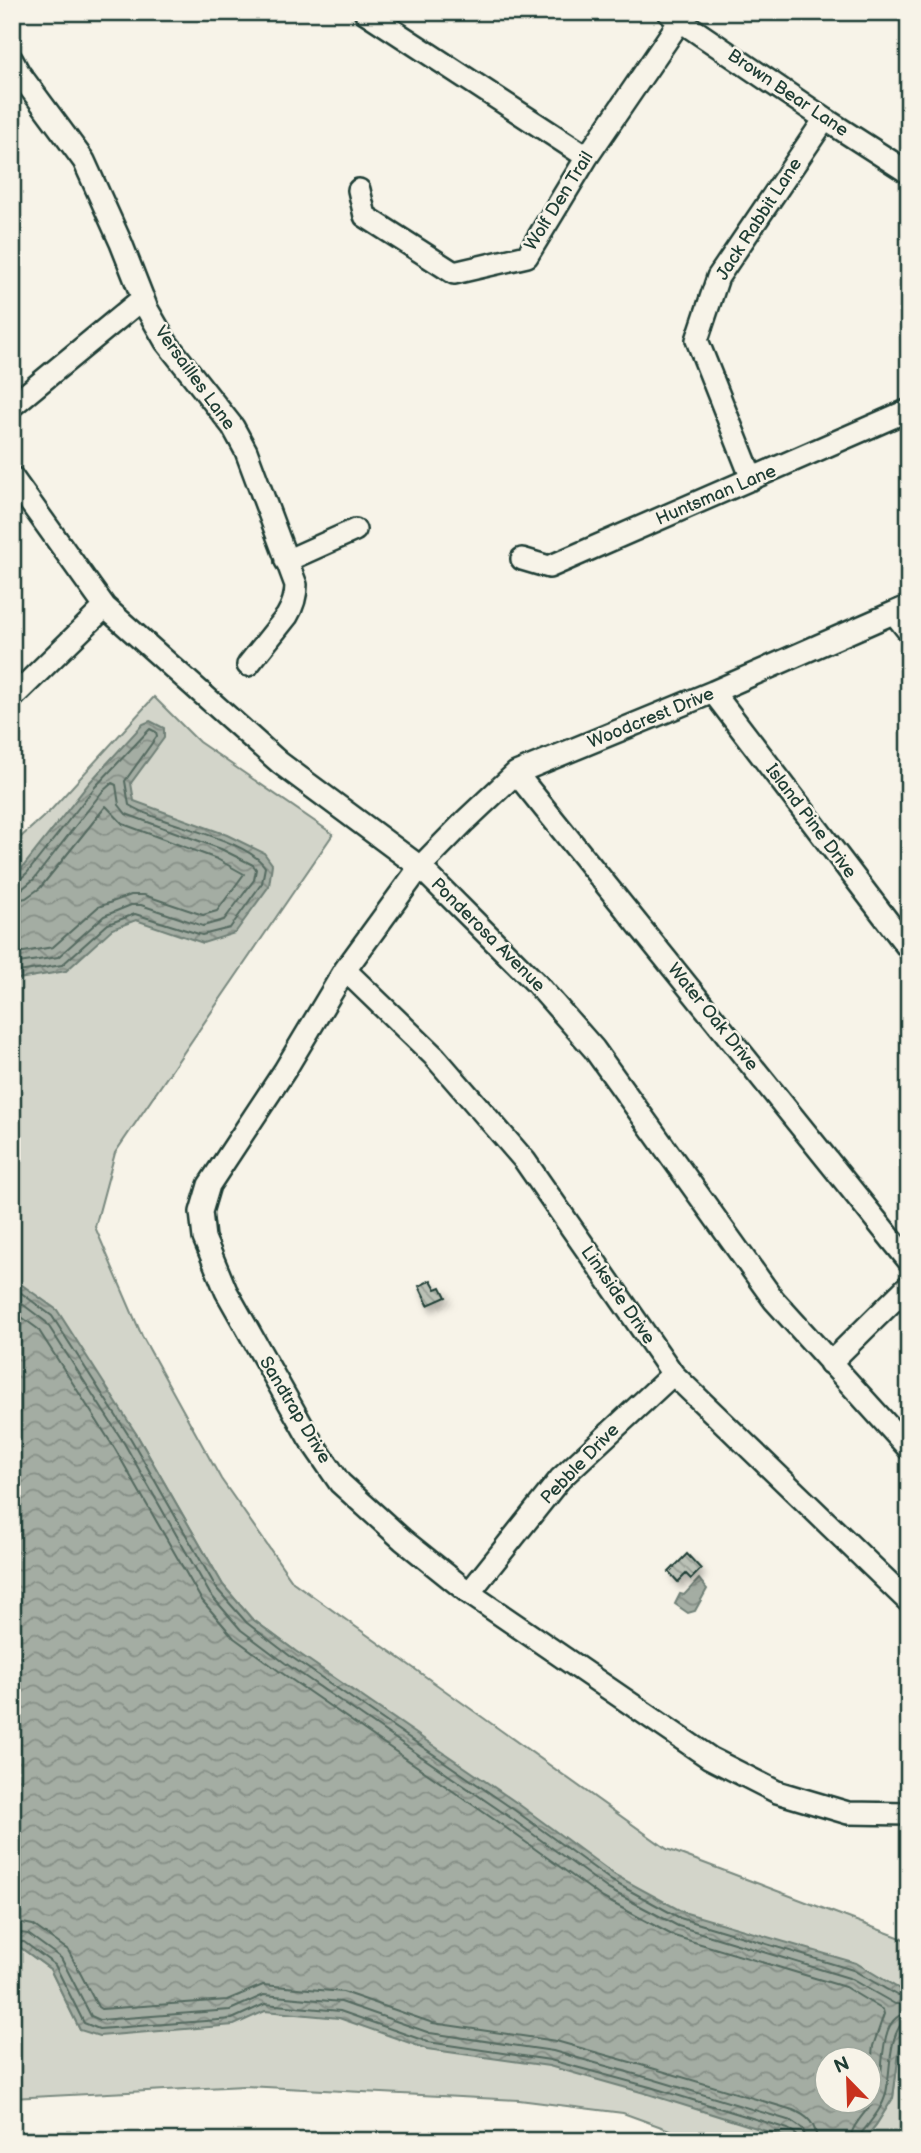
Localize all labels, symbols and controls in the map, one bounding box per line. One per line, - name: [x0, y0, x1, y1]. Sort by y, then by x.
- street label: Brown Bear Lane: [724, 45, 853, 141]
- street label: Wolf Den Trail: [520, 148, 598, 254]
- street label: Jack Rabbit Lane: [712, 154, 806, 284]
- street label: Versailles Lane: [150, 322, 240, 434]
- street label: Huntsman Lane: [653, 460, 780, 530]
- street label: Woodcrest Drive: [585, 683, 717, 753]
- street label: Island Pine Drive: [761, 760, 861, 882]
- street label: Ponderosa Avenue: [427, 874, 550, 997]
- street label: Water Oak Drive: [663, 959, 763, 1075]
- street label: Linkside Drive: [576, 1242, 660, 1348]
- street label: Sandtrap Drive: [255, 1353, 335, 1468]
- street label: Pebble Drive: [537, 1419, 624, 1508]
- north arrow: [813, 2044, 883, 2114]
- text: N: [831, 2052, 853, 2079]

